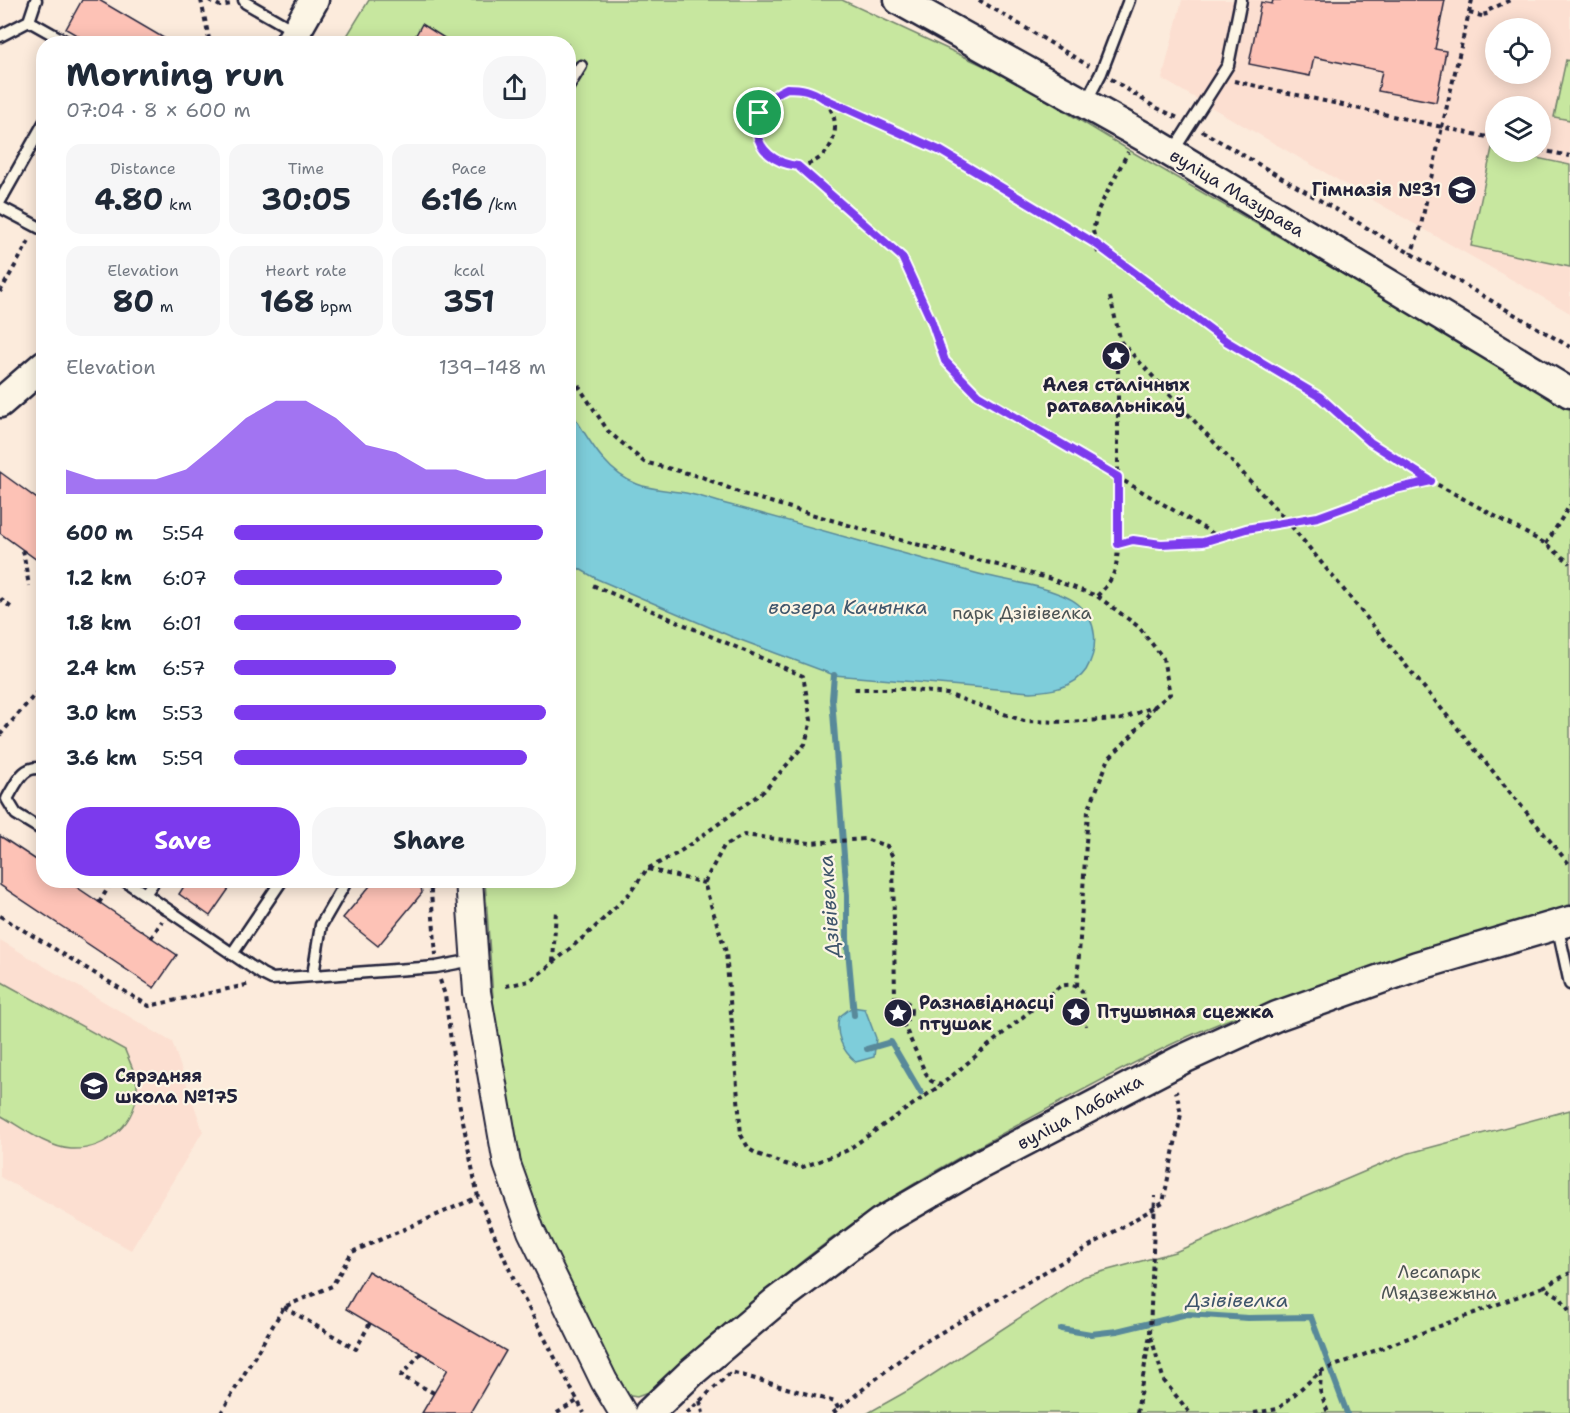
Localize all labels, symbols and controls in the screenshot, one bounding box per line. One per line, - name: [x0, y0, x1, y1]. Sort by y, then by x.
- map controls: [1485, 18, 1551, 162]
- button: locate: [1485, 18, 1551, 84]
- text: Morning run: [66, 52, 284, 97]
- button: share: [483, 56, 546, 119]
- pin: [733, 87, 784, 138]
- icon: arrive: [742, 96, 775, 129]
- button: layers: [1485, 96, 1551, 162]
- text: 07:04 · 8 × 600 m: [66, 97, 251, 123]
- street label: вуліца Мазурава: [1165, 143, 1309, 243]
- text: Distance: [110, 158, 176, 179]
- text: Time: [288, 158, 324, 179]
- text: Pace: [451, 158, 487, 179]
- school or university icon: Гімназія №31: [1446, 174, 1478, 206]
- place label: Гімназія №31: [1312, 178, 1441, 202]
- text: 4.80: [94, 179, 164, 220]
- text: 30:05: [261, 179, 351, 220]
- text: 6:16: [421, 179, 483, 220]
- text: km: [164, 194, 192, 215]
- text: /km: [483, 194, 517, 215]
- text: Elevation: [107, 260, 179, 281]
- text: Heart rate: [265, 260, 347, 281]
- text: kcal: [453, 260, 485, 281]
- text: 80: [112, 281, 154, 322]
- text: 168: [260, 281, 315, 322]
- text: 351: [443, 281, 495, 322]
- text: m: [154, 296, 174, 317]
- text: bpm: [315, 296, 352, 317]
- place icon: Алея сталічных ратавальнікаў: [1100, 340, 1132, 372]
- text: Elevation: [66, 354, 156, 380]
- text: 139–148 m: [439, 354, 546, 380]
- place label: Алея сталічных ратавальнікаў: [1042, 373, 1190, 418]
- text: 600 m: [66, 520, 133, 546]
- text: 5:54: [162, 520, 204, 546]
- text: 1.2 km: [66, 565, 132, 591]
- text: 6:07: [162, 565, 207, 591]
- water label: возера Качынка: [768, 594, 928, 620]
- park label: парк Дзівівелка: [952, 601, 1092, 625]
- text: 1.8 km: [66, 610, 132, 636]
- text: 6:01: [162, 610, 202, 636]
- text: 2.4 km: [66, 655, 136, 681]
- text: 6:57: [162, 655, 206, 681]
- text: 3.0 km: [66, 700, 137, 726]
- text: 5:53: [162, 700, 204, 726]
- text: 3.6 km: [66, 745, 137, 771]
- text: 5:59: [162, 745, 204, 771]
- button: Save: [66, 807, 300, 876]
- button: Share: [312, 807, 546, 876]
- water label: Дзівівелка: [812, 854, 846, 959]
- place label: Разнавіднасці птушак: [919, 991, 1054, 1036]
- place icon: Птушыная сцежка: [1060, 996, 1092, 1028]
- place icon: Разнавіднасці птушак: [882, 997, 914, 1029]
- place label: Птушыная сцежка: [1097, 1000, 1274, 1024]
- place label: Сярэдняя школа №175: [115, 1064, 238, 1109]
- street label: вуліца Лабанка: [1013, 1069, 1147, 1155]
- school or university icon: Сярэдняя школа №175: [78, 1070, 110, 1102]
- park label: Лесапарк Мядзвежына: [1381, 1260, 1497, 1305]
- water label: Дзівівелка: [1185, 1287, 1288, 1313]

